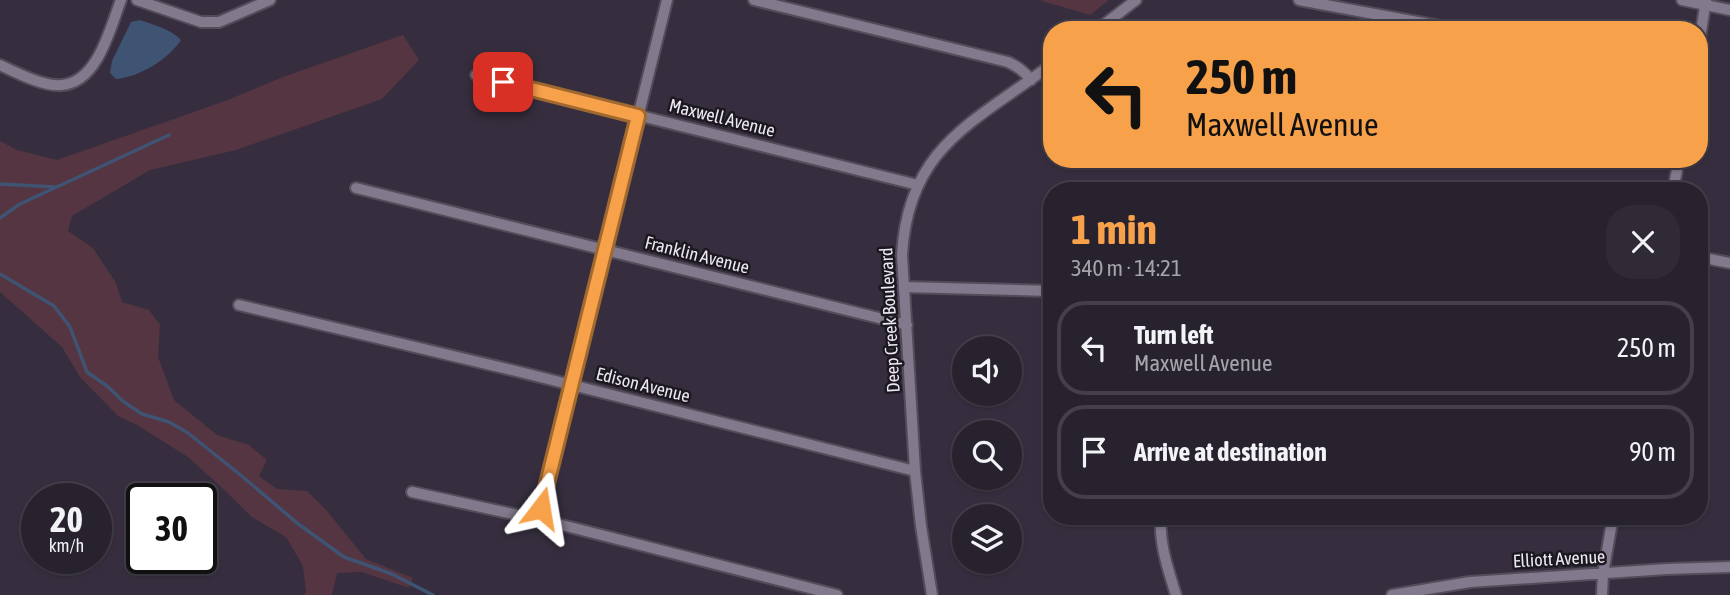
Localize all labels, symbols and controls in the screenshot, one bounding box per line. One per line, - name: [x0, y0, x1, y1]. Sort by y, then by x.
- text: 250 m: [1186, 48, 1297, 104]
- icon: left: [1071, 49, 1162, 140]
- pin: [473, 52, 533, 112]
- icon: arrive: [484, 63, 522, 101]
- street label: Maxwell Avenue: [667, 94, 777, 141]
- text: Maxwell Avenue: [1186, 106, 1378, 143]
- text: 1 min: [1071, 205, 1157, 253]
- button: close: [1606, 205, 1680, 279]
- street label: Franklin Avenue: [643, 231, 751, 278]
- street label: Deep Creek Boulevard: [875, 247, 904, 393]
- text: 340 m · 14:21: [1071, 255, 1182, 281]
- text: Turn left: [1134, 320, 1214, 350]
- icon: left: [1075, 329, 1113, 367]
- text: 250 m: [1617, 333, 1676, 363]
- map controls: [952, 336, 1022, 574]
- button: sound: [952, 336, 1022, 406]
- text: Maxwell Avenue: [1134, 350, 1272, 376]
- street label: Edison Avenue: [594, 363, 692, 406]
- button: search: [952, 420, 1022, 490]
- icon: arrive: [1075, 433, 1113, 471]
- text: Arrive at destination: [1134, 437, 1327, 467]
- text: 90 m: [1629, 437, 1676, 467]
- position arrow: [504, 471, 578, 545]
- speed limit sign: 30: [126, 483, 217, 574]
- text: 20: [50, 499, 83, 539]
- button: layers: [952, 504, 1022, 574]
- text: km/h: [49, 535, 84, 556]
- street label: Elliott Avenue: [1512, 546, 1606, 571]

